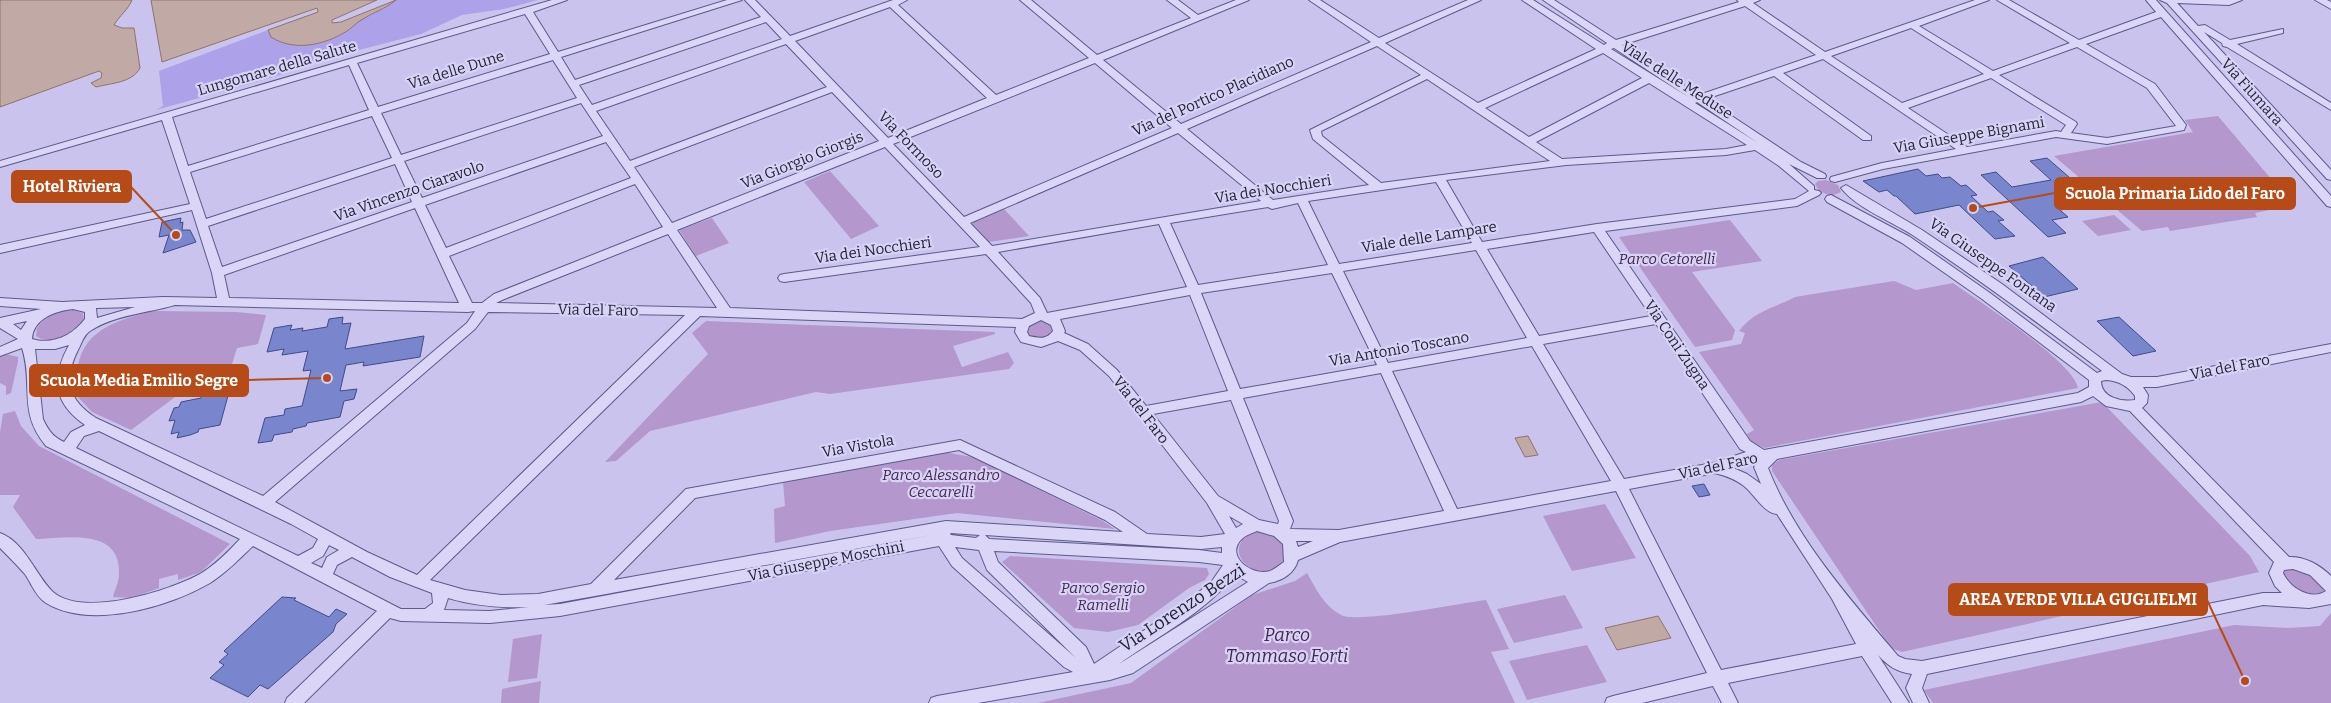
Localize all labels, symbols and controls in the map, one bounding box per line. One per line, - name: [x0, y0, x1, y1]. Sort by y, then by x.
- street label: Lungomare della Salute: [196, 37, 358, 99]
- street label: Viale delle Meduse: [1618, 37, 1736, 123]
- street label: Via delle Dune: [406, 47, 506, 93]
- street label: Via del Portico Placidiano: [1129, 52, 1297, 140]
- street label: Via Fiumara: [2217, 55, 2287, 129]
- street label: Via Formoso: [874, 108, 948, 182]
- street label: Via Giuseppe Bignami: [1892, 113, 2046, 157]
- street label: Via Giorgio Giorgis: [738, 127, 866, 193]
- street label: Via Vincenzo Ciaravolo: [331, 157, 487, 225]
- callout: Hotel Riviera: [12, 171, 131, 202]
- street label: Via dei Nocchieri: [1213, 171, 1333, 207]
- text: Hotel Riviera: [23, 177, 121, 196]
- callout: Scuola Primaria Lido del Faro: [2055, 178, 2295, 209]
- text: Scuola Primaria Lido del Faro: [2065, 184, 2285, 203]
- street label: Via Giuseppe Fontana: [1926, 214, 2060, 316]
- street label: Viale delle Lampare: [1360, 217, 1498, 257]
- street label: Via dei Nocchieri: [813, 233, 933, 267]
- park label: Parco Cetorelli: [1619, 250, 1715, 268]
- street label: Via Coni Zugna: [1640, 297, 1714, 393]
- street label: Via del Faro: [557, 300, 639, 320]
- street label: Via Antonio Toscano: [1327, 328, 1471, 370]
- street label: Via del Faro: [2189, 350, 2271, 384]
- callout: Scuola Media Emilio Segre: [30, 365, 248, 396]
- text: Scuola Media Emilio Segre: [40, 371, 238, 390]
- street label: Via del Faro: [1109, 373, 1173, 447]
- street label: Via Vistola: [821, 431, 895, 461]
- street label: Via del Faro: [1677, 449, 1759, 483]
- park label: Parco Alessandro Ceccarelli: [882, 466, 1000, 501]
- street label: Via Giuseppe Moschini: [746, 537, 906, 585]
- street label: Via Lorenzo Bezzi: [1115, 559, 1249, 657]
- park label: Parco Sergio Ramelli: [1061, 579, 1145, 614]
- callout: AREA VERDE VILLA GUGLIELMI: [1949, 584, 2207, 615]
- text: AREA VERDE VILLA GUGLIELMI: [1959, 590, 2197, 609]
- park label: Parco Tommaso Forti: [1226, 624, 1348, 667]

